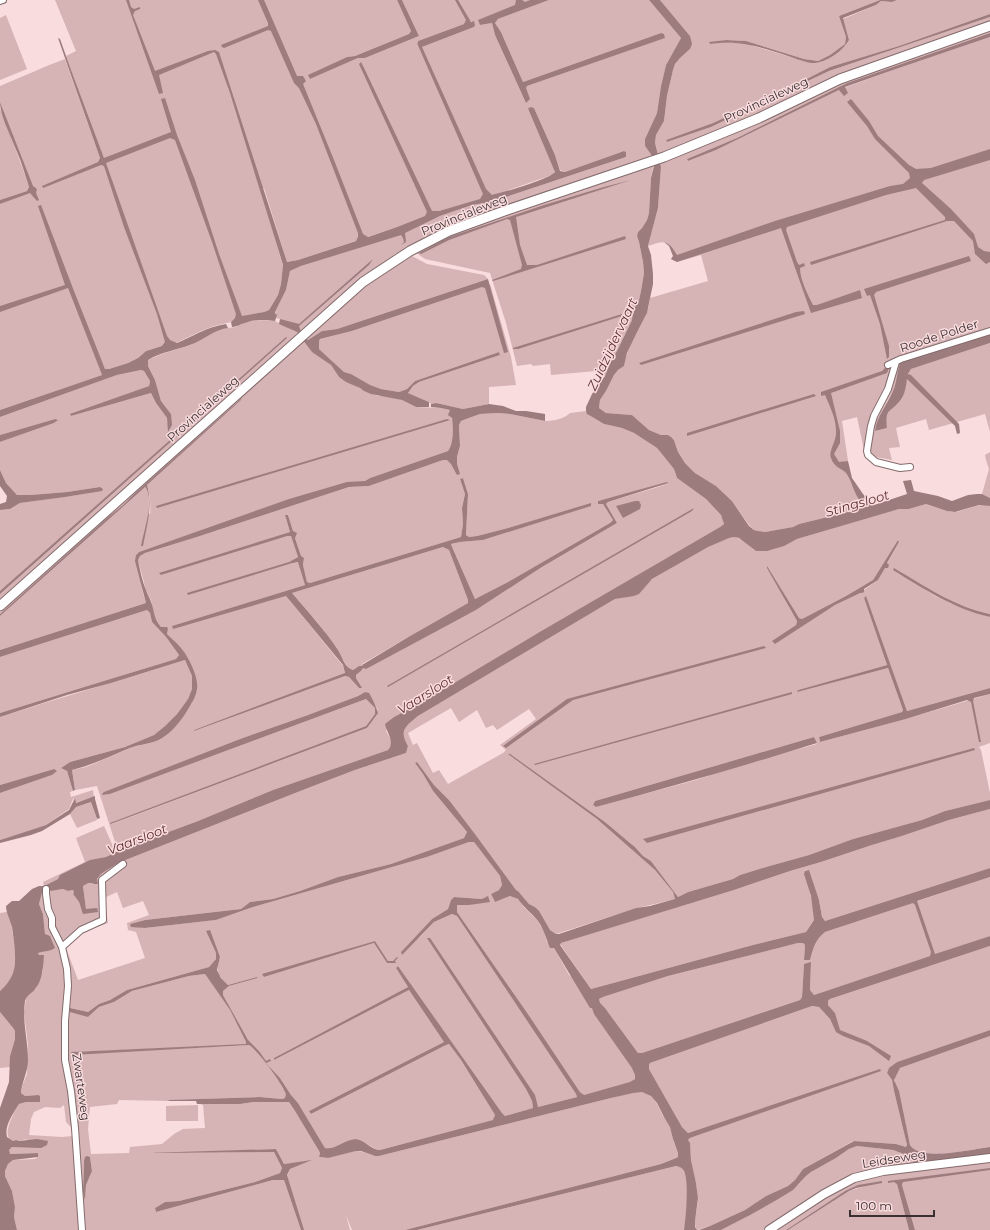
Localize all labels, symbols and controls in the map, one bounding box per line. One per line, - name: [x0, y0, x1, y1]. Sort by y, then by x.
- street label: Provincialeweg: [721, 73, 810, 126]
- street label: Provincialeweg: [419, 190, 509, 239]
- water label: Zuidzijdervaart: [583, 295, 641, 394]
- street label: Roode Polder: [898, 316, 980, 355]
- street label: Provincialeweg: [164, 372, 242, 445]
- water label: Stingsloot: [823, 486, 892, 520]
- water label: Vaarsloot: [394, 670, 456, 717]
- water label: Vaarsloot: [105, 820, 170, 858]
- street label: Zwarteweg: [69, 1052, 94, 1121]
- street label: Leidseweg: [861, 1146, 927, 1171]
- scale bar: [850, 1192, 934, 1218]
- text: 100 m: [856, 1198, 892, 1213]

